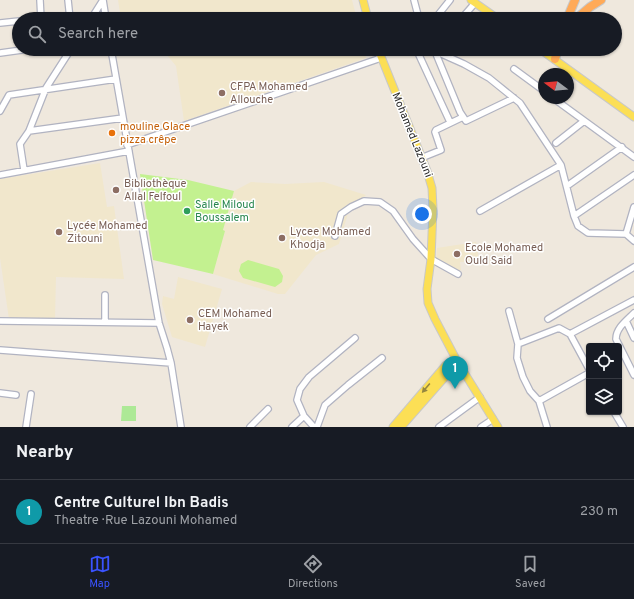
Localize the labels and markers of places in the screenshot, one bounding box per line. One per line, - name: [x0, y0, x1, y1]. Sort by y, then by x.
- place label: CFPA Mohamed Allouche: [230, 80, 308, 107]
- marker: CFPA Mohamed Allouche: [217, 88, 227, 98]
- place label: mouline Glace pizza crêpe: [120, 120, 190, 147]
- marker: mouline Glace pizza crêpe: [107, 128, 117, 138]
- place label: Bibliothèque Allal Felfoul: [124, 177, 187, 204]
- marker: Bibliothèque Allal Felfoul: [111, 185, 121, 195]
- place label: Salle Miloud Boussalem: [195, 198, 255, 225]
- marker: Salle Miloud Boussalem: [182, 206, 192, 216]
- place label: Lycée Mohamed Zitouni: [67, 219, 147, 246]
- place label: Lycee Mohamed Khodja: [290, 225, 371, 252]
- marker: Lycée Mohamed Zitouni: [54, 227, 64, 237]
- marker: Lycee Mohamed Khodja: [277, 233, 287, 243]
- place label: Ecole Mohamed Ould Said: [465, 241, 543, 268]
- marker: Ecole Mohamed Ould Said: [452, 249, 462, 259]
- place label: CEM Mohamed Hayek: [198, 307, 272, 334]
- marker: CEM Mohamed Hayek: [185, 315, 195, 325]
- pin: 1: [442, 356, 468, 389]

